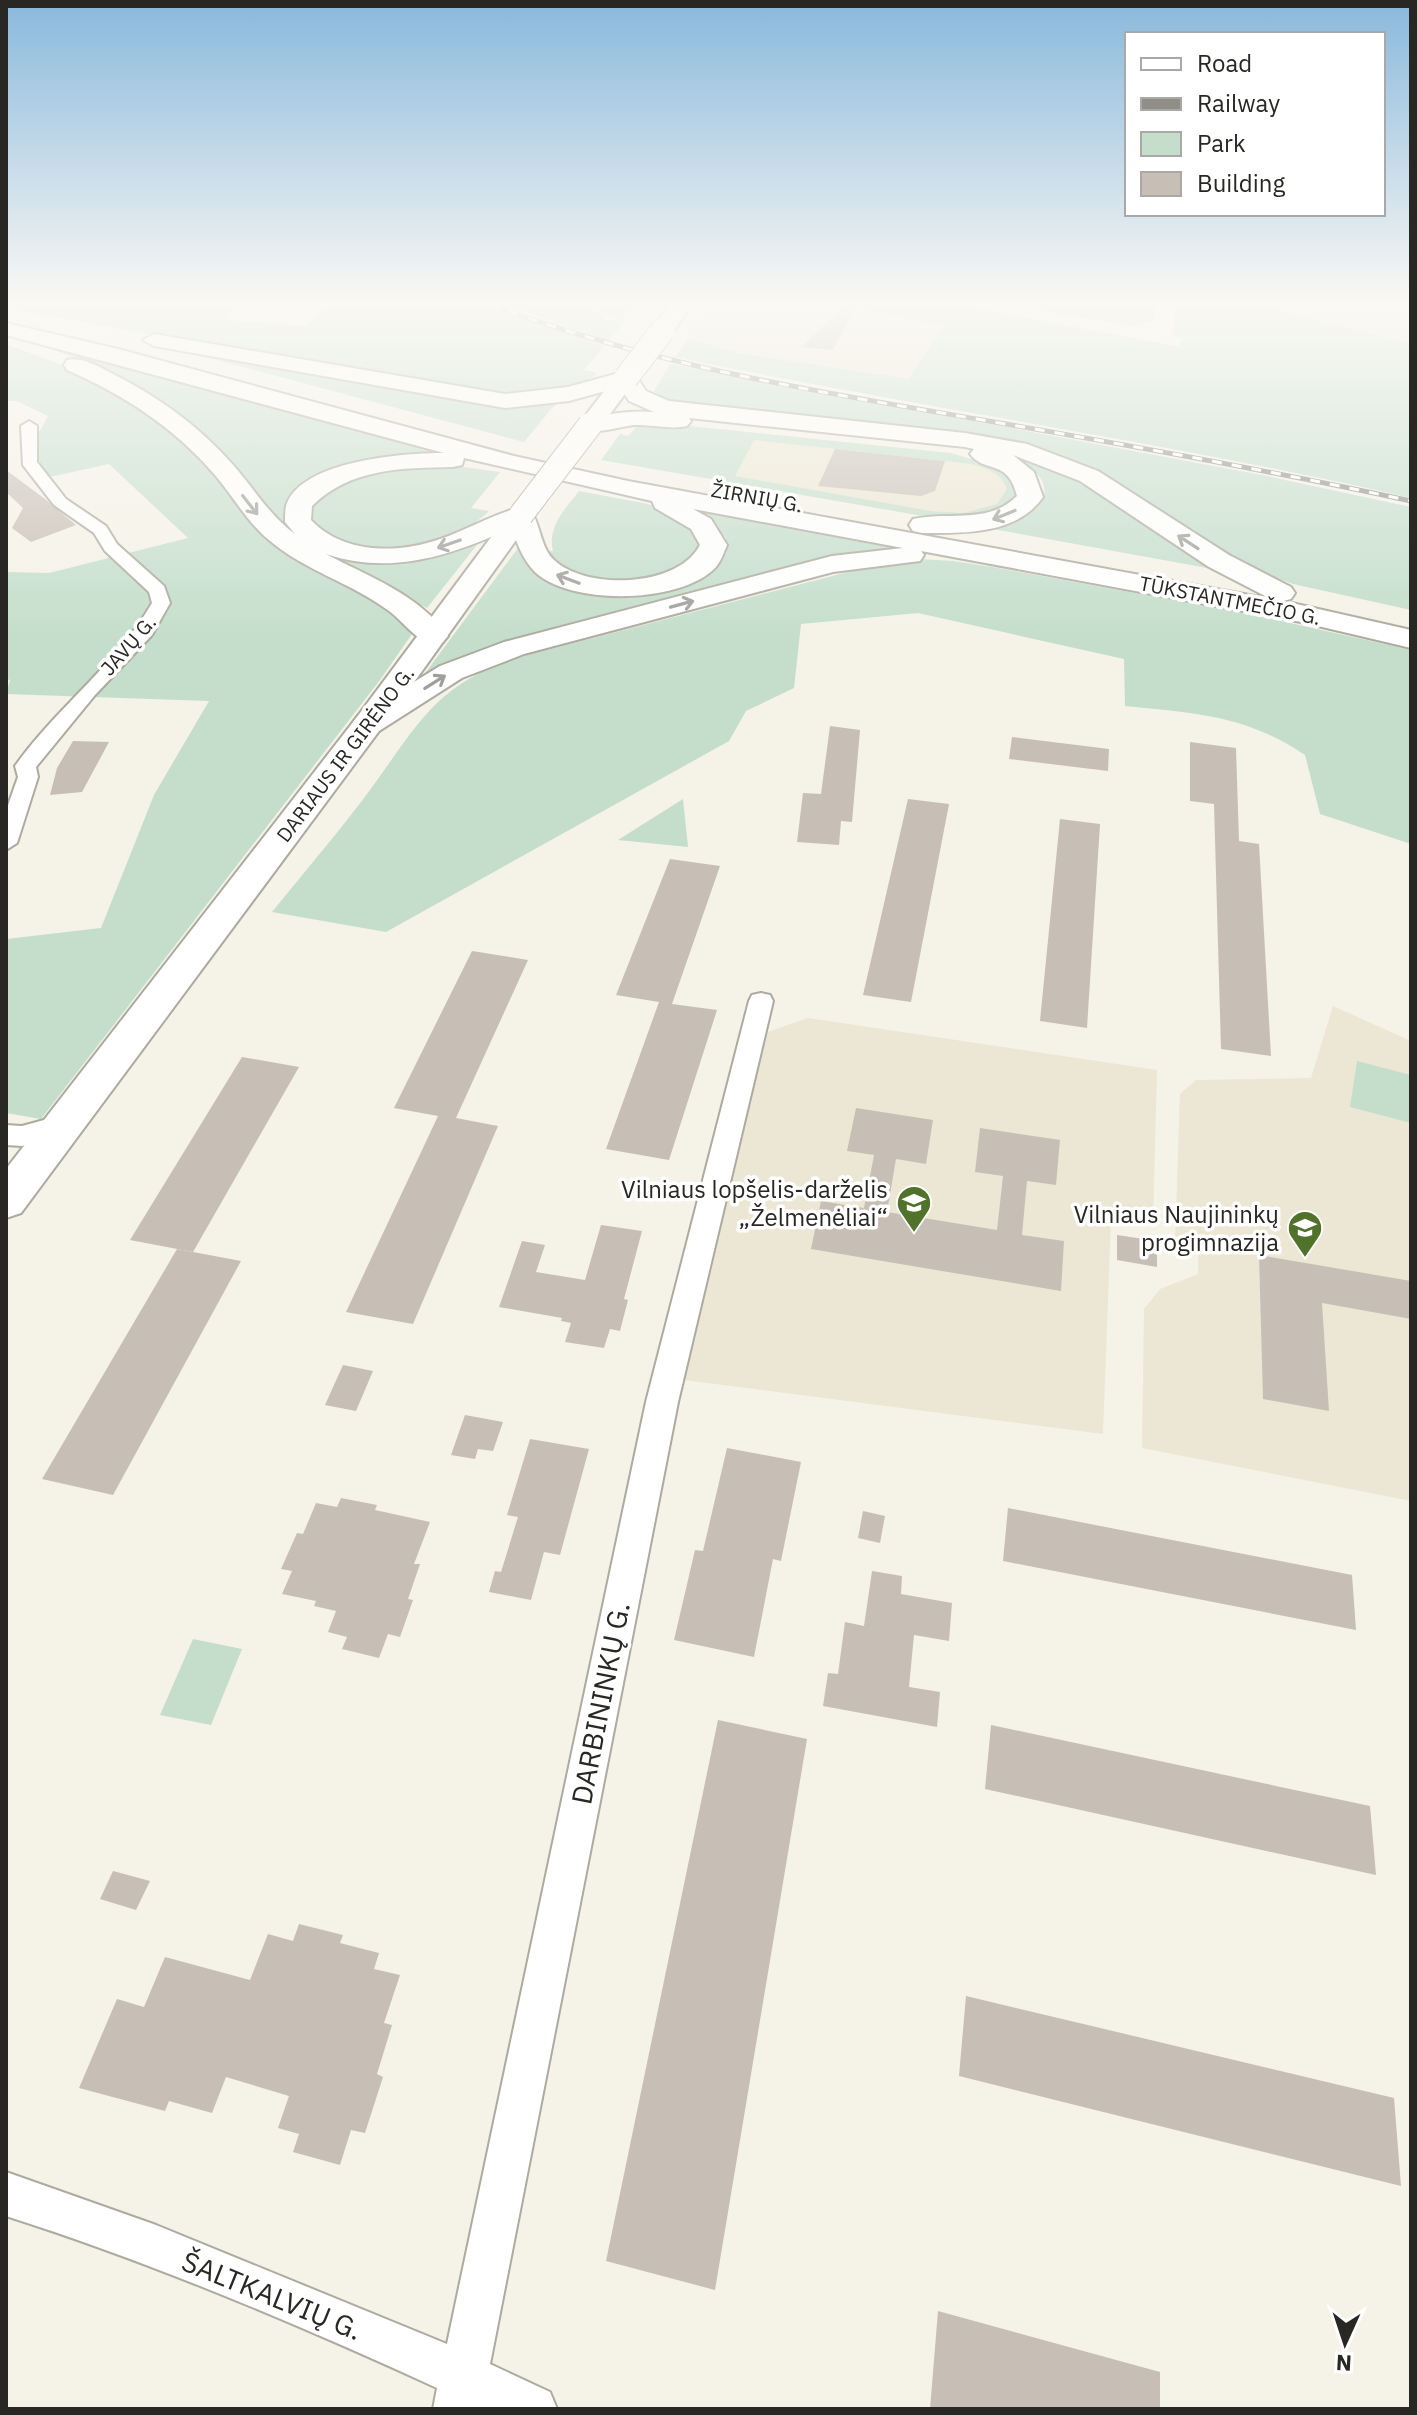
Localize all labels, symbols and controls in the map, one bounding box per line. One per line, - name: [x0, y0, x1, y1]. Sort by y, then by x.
- legend: [1125, 32, 1385, 216]
- text: Road: [1197, 47, 1252, 79]
- text: Railway: [1197, 87, 1280, 119]
- text: Park: [1197, 127, 1246, 159]
- text: Building: [1197, 167, 1285, 199]
- street label: ŽIRNIŲ G.: [709, 476, 805, 518]
- one-way arrow: [242, 494, 259, 515]
- one-way arrow: [992, 509, 1017, 523]
- one-way arrow: [1178, 533, 1200, 550]
- one-way arrow: [437, 538, 461, 552]
- street label: TŪKSTANTMEČIO G.: [1137, 569, 1323, 631]
- one-way arrow: [556, 571, 581, 585]
- one-way arrow: [668, 596, 694, 611]
- street label: JAVŲ G.: [94, 609, 162, 681]
- street label: DARIAUS IR GIRĖNO G.: [270, 661, 420, 847]
- one-way arrow: [423, 674, 446, 690]
- place label: Vilniaus lopšelis-darželis „Želmenėliai“: [621, 1173, 888, 1233]
- school or university icon: Vilniaus lopšelis-darželis „Želmenėliai“: [895, 1184, 933, 1234]
- place label: Vilniaus Naujininkų progimnazija: [1074, 1198, 1279, 1258]
- school or university icon: Vilniaus Naujininkų progimnazija: [1286, 1209, 1324, 1259]
- street label: DARBININKŲ G.: [562, 1599, 638, 1807]
- street label: ŠALTKALVIŲ G.: [176, 2242, 368, 2348]
- north arrow: [1305, 2303, 1385, 2383]
- text: N: [1335, 2349, 1353, 2378]

